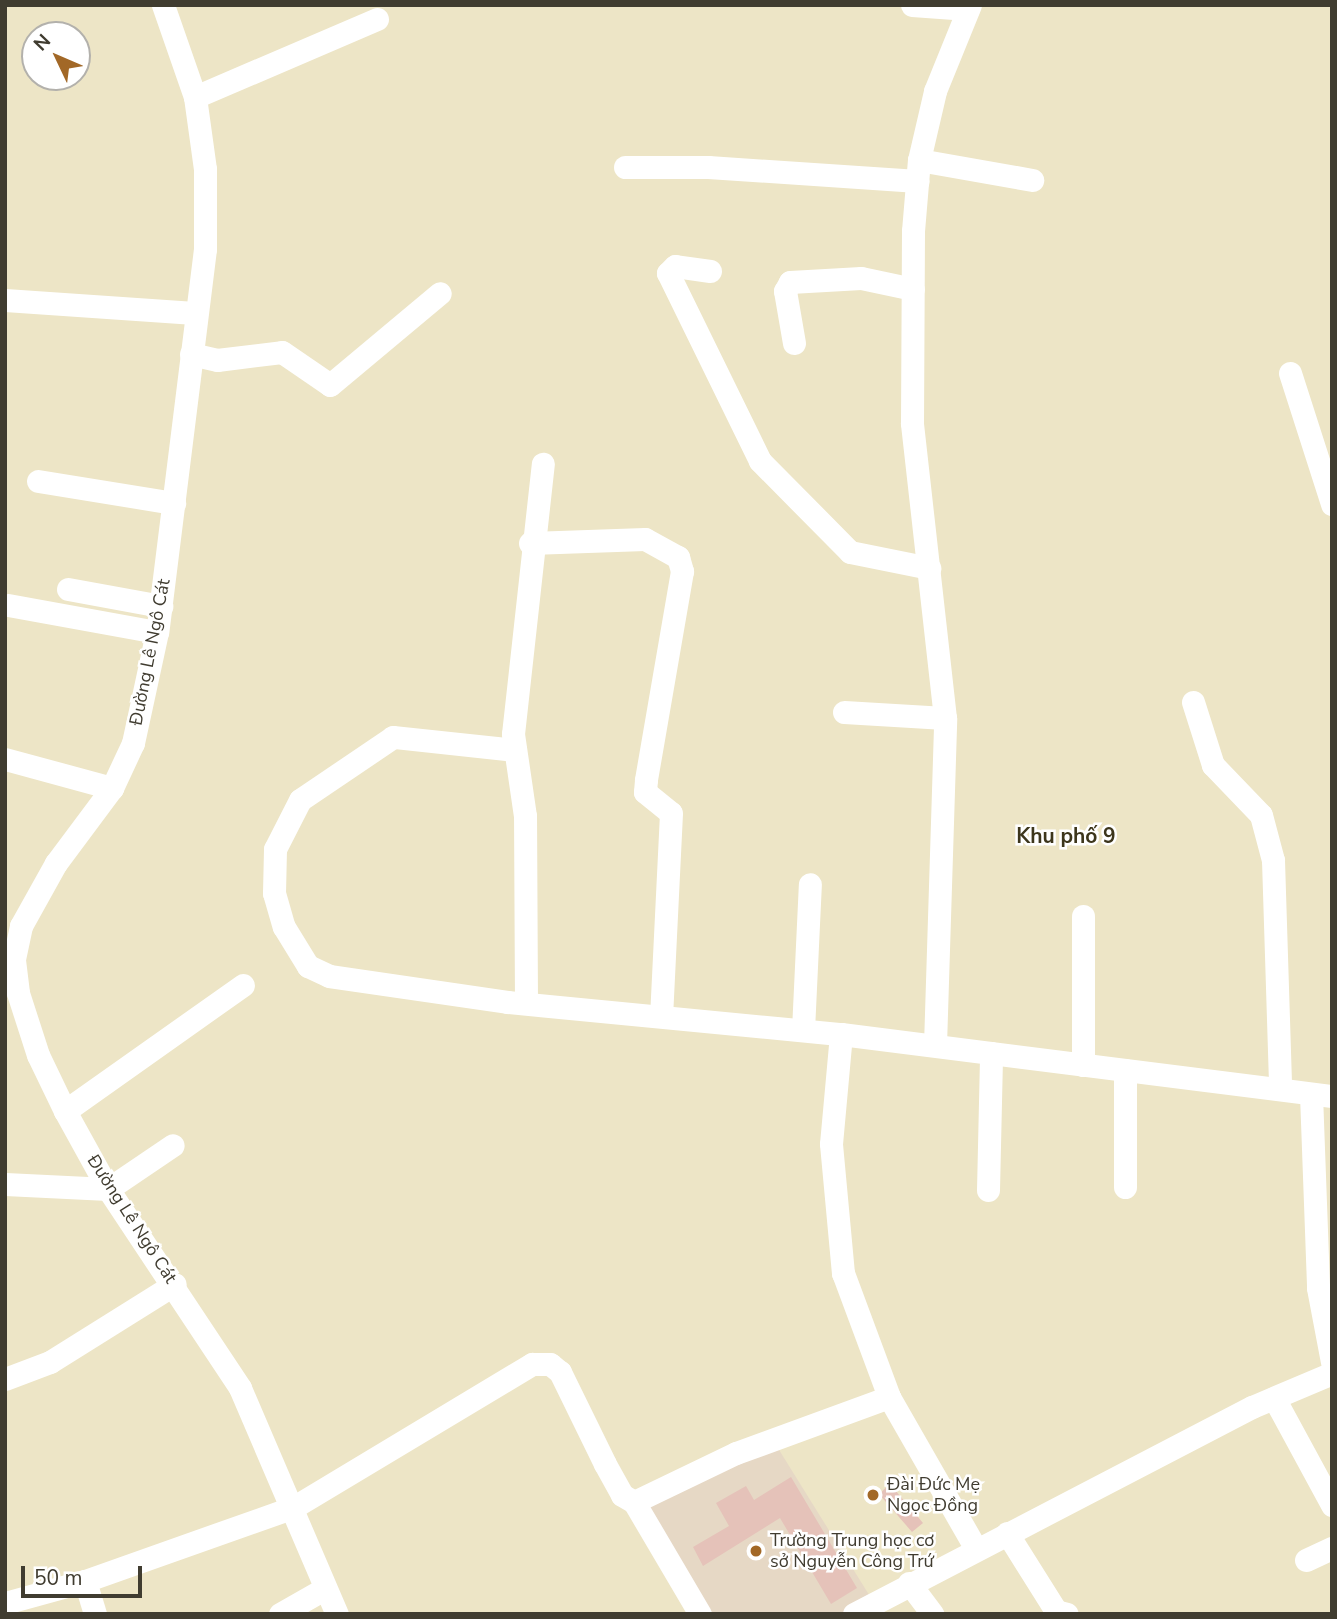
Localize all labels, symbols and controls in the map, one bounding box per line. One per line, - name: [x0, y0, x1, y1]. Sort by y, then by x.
- north arrow: [21, 21, 91, 91]
- text: N: [28, 29, 57, 57]
- street label: Đường Lê Ngô Cát: [125, 577, 175, 727]
- district label: Khu phố 9: [1016, 823, 1116, 849]
- street label: Đường Lê Ngô Cát: [82, 1151, 182, 1287]
- place label: Đài Đức Mẹ Ngọc Đồng: [887, 1474, 980, 1516]
- marker: Đài Đức Mẹ Ngọc Đồng: [865, 1487, 881, 1503]
- place label: Trường Trung học cơ sở Nguyễn Công Trứ: [770, 1530, 934, 1572]
- marker: Trường Trung học cơ sở Nguyễn Công Trứ: [748, 1543, 764, 1559]
- scale bar: [24, 1552, 145, 1596]
- text: 50 m: [34, 1564, 83, 1592]

